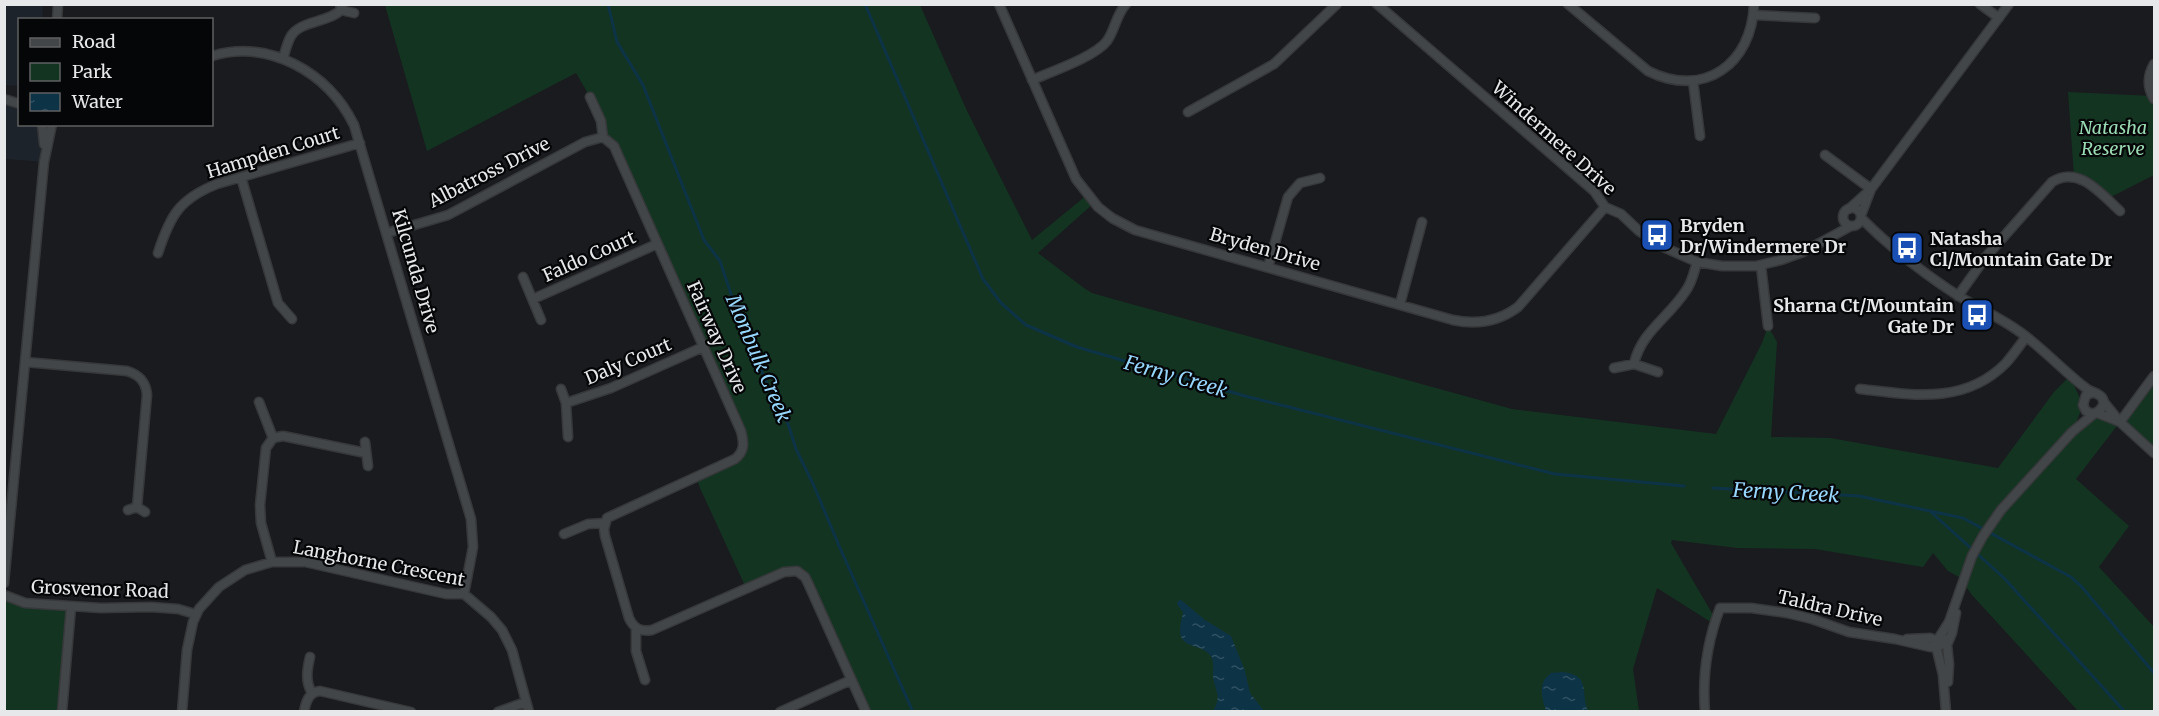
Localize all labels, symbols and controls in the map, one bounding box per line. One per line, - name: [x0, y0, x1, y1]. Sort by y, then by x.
- legend: [18, 18, 213, 126]
- text: Road: [72, 30, 116, 53]
- text: Park: [72, 60, 113, 83]
- street label: Windermere Drive: [1486, 75, 1621, 200]
- text: Water: [71, 90, 123, 113]
- park label: Natasha Reserve: [2079, 116, 2147, 160]
- street label: Hampden Court: [204, 121, 342, 183]
- street label: Albatross Drive: [424, 132, 553, 213]
- street label: Kilcunda Drive: [387, 206, 445, 336]
- place label: Bryden Dr/Windermere Dr: [1680, 214, 1846, 258]
- bus stop icon: Bryden Dr/Windermere Dr: [1639, 217, 1675, 253]
- street label: Bryden Drive: [1207, 222, 1323, 276]
- street label: Faldo Court: [539, 225, 639, 287]
- place label: Natasha Cl/Mountain Gate Dr: [1930, 227, 2112, 271]
- bus stop icon: Natasha Cl/Mountain Gate Dr: [1889, 230, 1925, 266]
- street label: Fairway Drive: [682, 277, 752, 397]
- water label: Monbulk Creek: [720, 289, 797, 426]
- place label: Sharna Ct/Mountain Gate Dr: [1773, 294, 1954, 338]
- bus stop icon: Sharna Ct/Mountain Gate Dr: [1959, 297, 1995, 333]
- street label: Daly Court: [581, 333, 675, 389]
- water label: Ferny Creek: [1121, 349, 1231, 403]
- water label: Ferny Creek: [1731, 477, 1840, 507]
- street label: Langhorne Crescent: [291, 535, 467, 591]
- street label: Grosvenor Road: [31, 575, 169, 603]
- street label: Taldra Drive: [1775, 585, 1885, 631]

